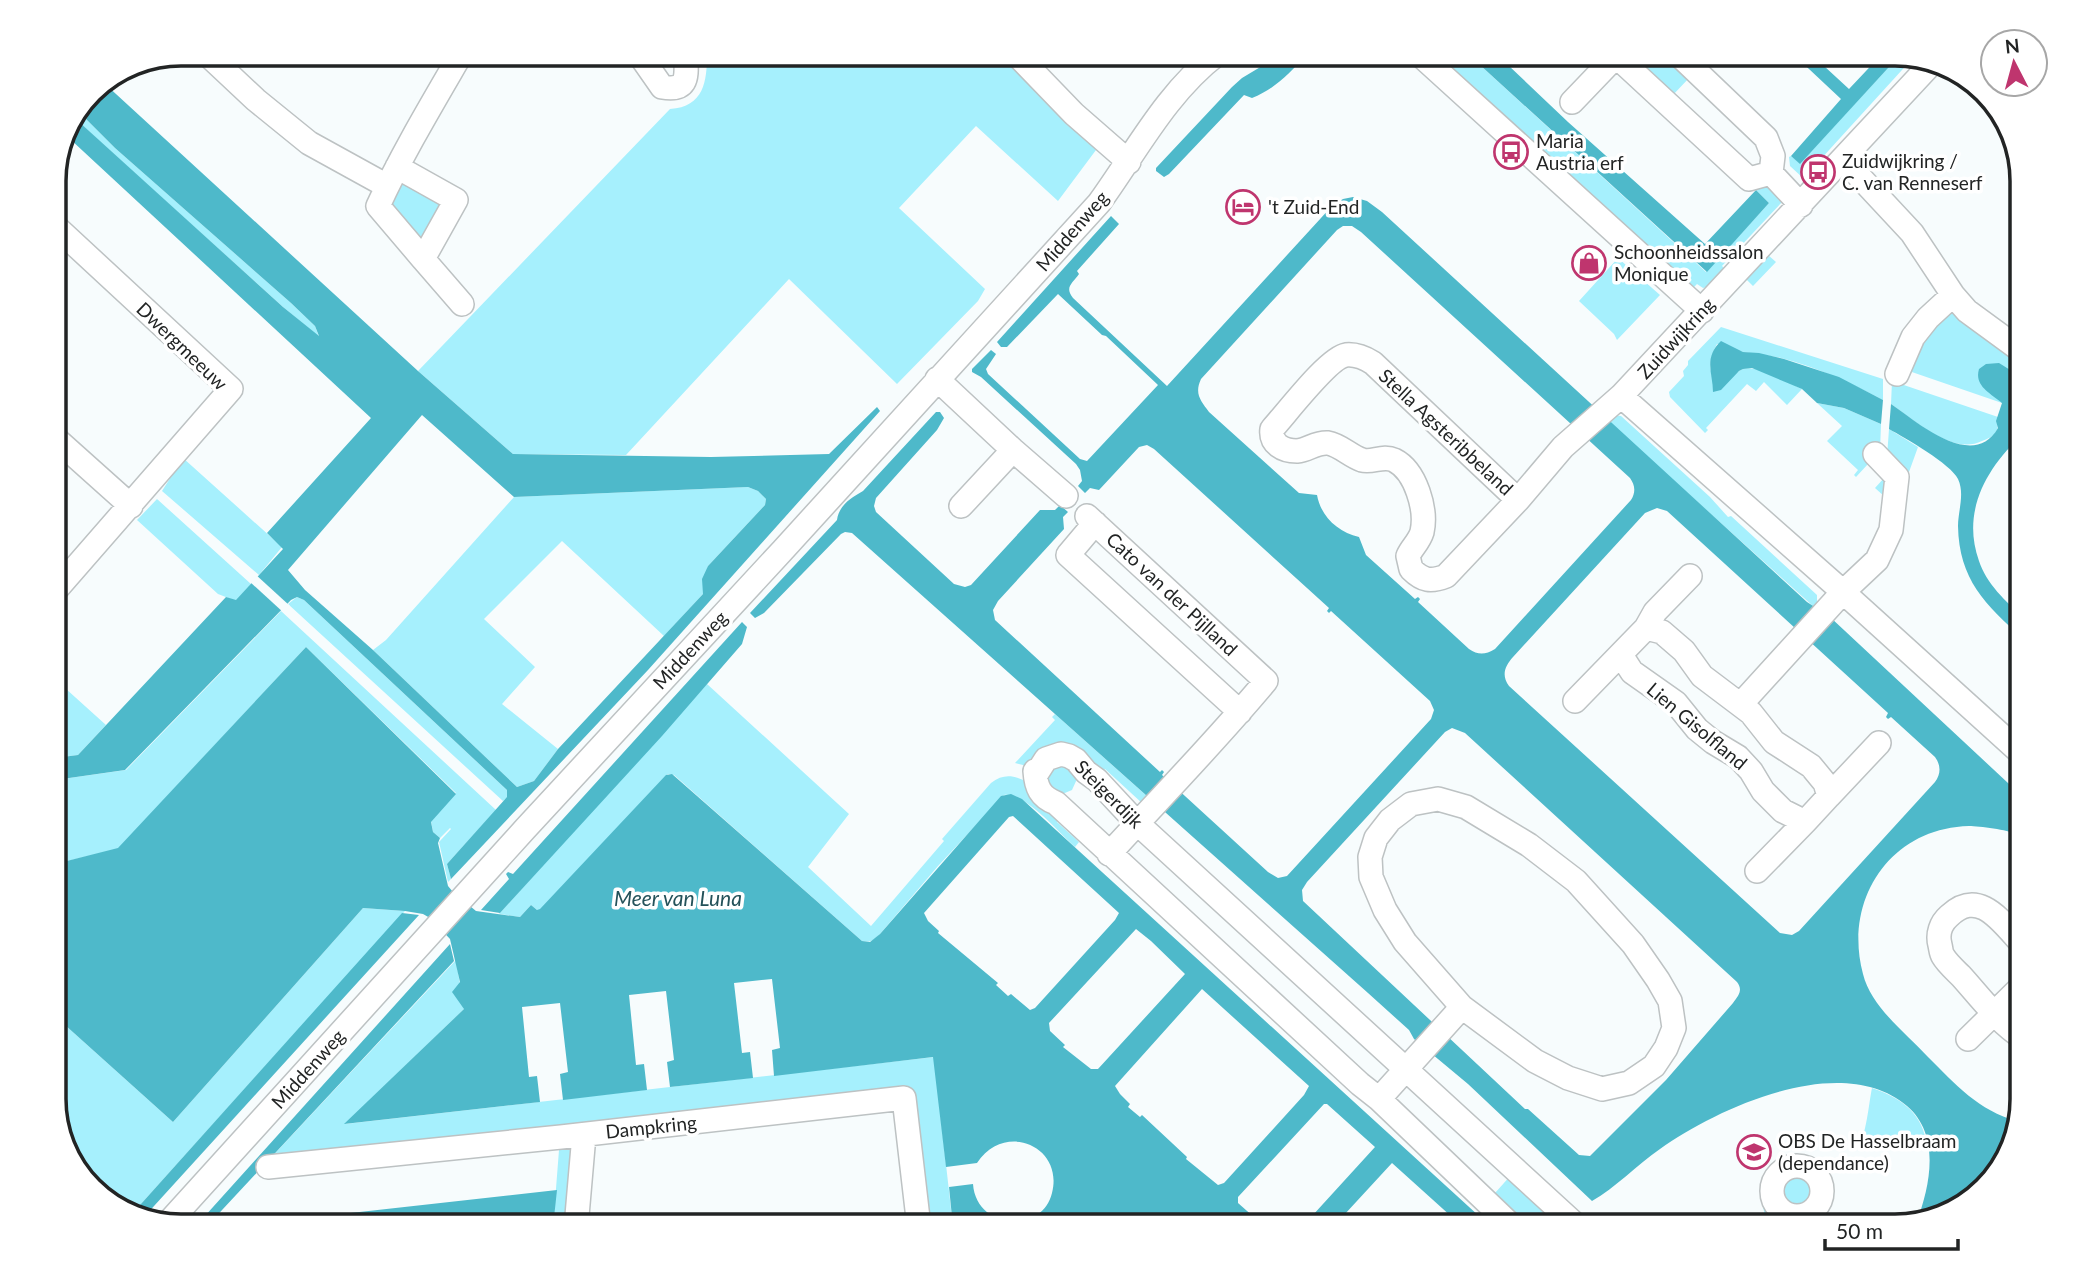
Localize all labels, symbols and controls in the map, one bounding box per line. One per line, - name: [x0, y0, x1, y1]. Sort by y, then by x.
- north arrow: [1979, 28, 2049, 98]
- text: N: [2004, 33, 2021, 58]
- place label: Maria Austria erf: [1536, 129, 1624, 174]
- bus stop icon: Maria Austria erf: [1492, 133, 1530, 171]
- place label: Zuidwijkring / C. van Renneserf: [1842, 149, 1983, 194]
- bus stop icon: Zuidwijkring / C. van Renneserf: [1799, 153, 1837, 191]
- street label: Middenweg: [1031, 186, 1113, 275]
- hotel icon: 't Zuid-End: [1224, 188, 1262, 226]
- place label: 't Zuid-End: [1268, 195, 1359, 218]
- place label: Schoonheidssalon Monique: [1614, 240, 1764, 285]
- shop icon: Schoonheidssalon Monique: [1570, 244, 1608, 282]
- street label: Zuidwijkring: [1632, 292, 1719, 383]
- street label: Dwergmeeuw: [132, 297, 232, 395]
- street label: Stella Agsteribbeland: [1374, 364, 1518, 500]
- street label: Cato van der Pijlland: [1102, 527, 1243, 660]
- street label: Middenweg: [648, 606, 732, 694]
- street label: Lien Gisolfland: [1643, 677, 1752, 774]
- street label: Steigerdijk: [1070, 755, 1148, 833]
- water label: Meer van Luna: [614, 885, 742, 910]
- street label: Middenweg: [266, 1024, 349, 1113]
- street label: Dampkring: [604, 1110, 698, 1143]
- place label: OBS De Hasselbraam (dependance): [1778, 1129, 1956, 1174]
- school or university icon: OBS De Hasselbraam (dependance): [1735, 1133, 1773, 1171]
- scale bar: [1825, 1208, 1958, 1252]
- text: 50 m: [1836, 1218, 1883, 1243]

